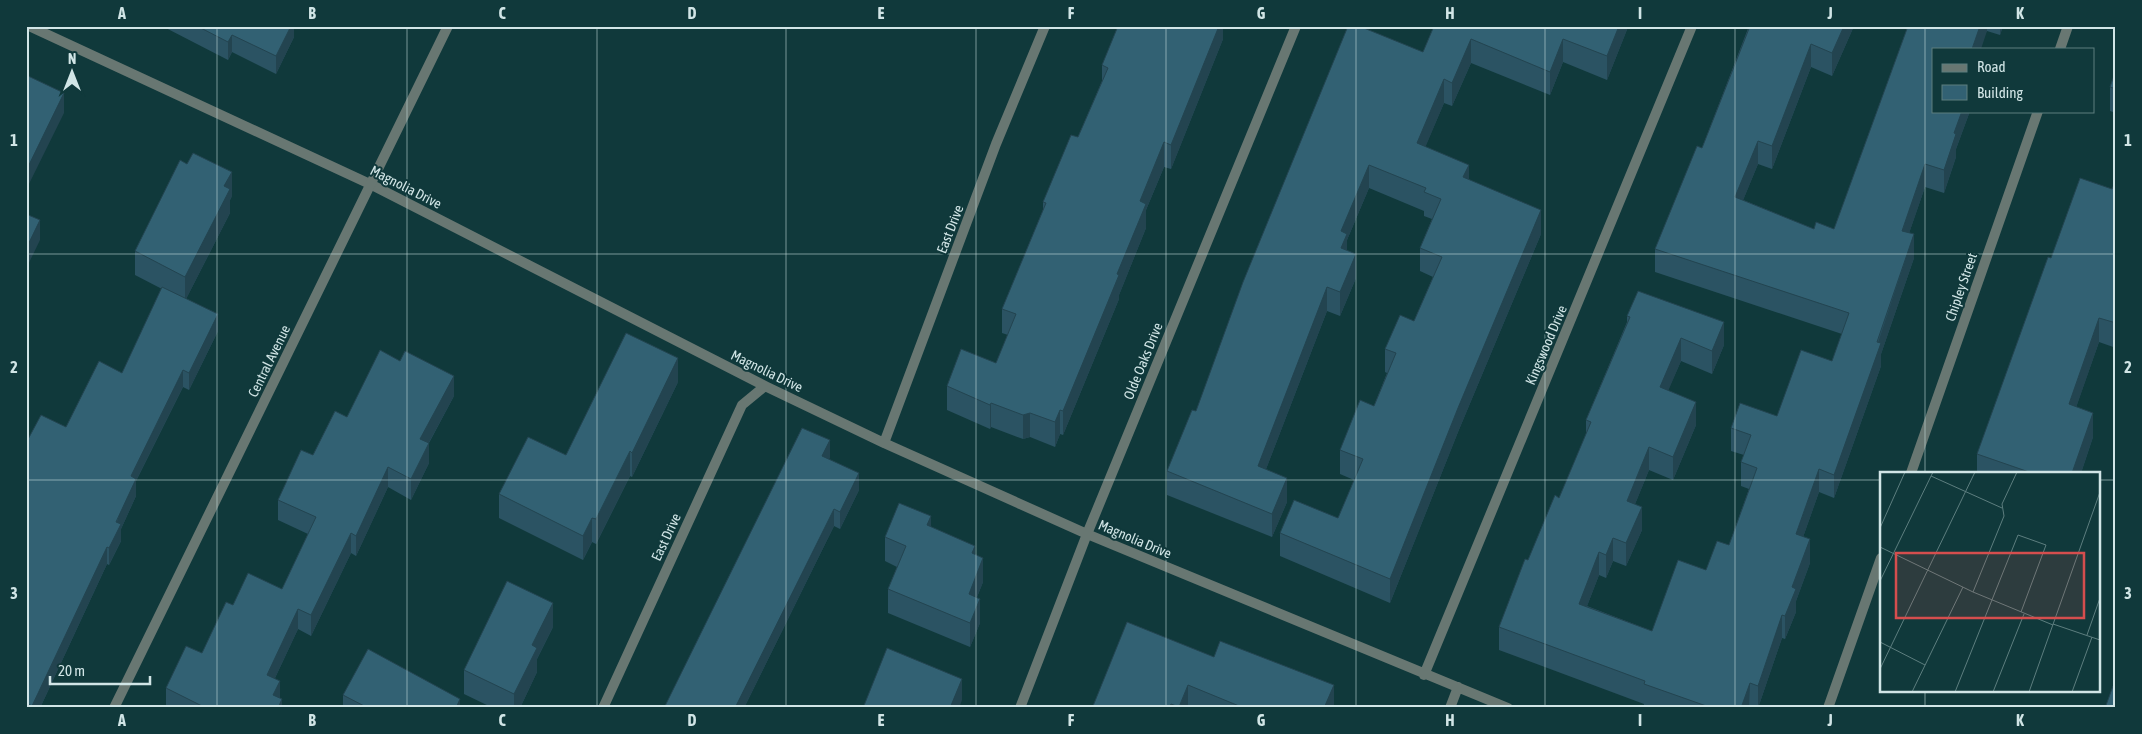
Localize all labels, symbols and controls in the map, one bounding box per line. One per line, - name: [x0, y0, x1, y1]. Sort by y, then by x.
- text: A: [117, 4, 126, 22]
- text: B: [308, 4, 316, 22]
- text: C: [498, 4, 506, 22]
- text: D: [688, 4, 697, 22]
- text: E: [878, 4, 885, 22]
- text: F: [1068, 4, 1075, 22]
- text: G: [1257, 4, 1266, 22]
- text: H: [1445, 4, 1455, 22]
- text: I: [1638, 4, 1642, 22]
- text: J: [1826, 4, 1833, 22]
- text: K: [2016, 4, 2024, 22]
- north arrow: [48, 48, 98, 98]
- legend: [1932, 48, 2094, 112]
- text: N: [68, 51, 76, 67]
- text: Road: [1977, 58, 2006, 75]
- text: Building: [1977, 84, 2023, 101]
- text: 1: [10, 131, 18, 149]
- text: 1: [2124, 131, 2132, 149]
- street label: Magnolia Drive: [368, 162, 444, 212]
- street label: East Drive: [933, 203, 967, 255]
- street label: Chipley Street: [1942, 251, 1980, 323]
- street label: Kingswood Drive: [1522, 303, 1570, 387]
- street label: Olde Oaks Drive: [1120, 320, 1166, 402]
- street label: Central Avenue: [245, 322, 293, 400]
- street label: Magnolia Drive: [729, 347, 805, 395]
- text: 2: [10, 358, 18, 376]
- text: 2: [2124, 358, 2132, 376]
- inset map: [1880, 472, 2100, 692]
- street label: East Drive: [648, 511, 684, 563]
- street label: Magnolia Drive: [1096, 516, 1174, 562]
- text: 3: [10, 584, 18, 602]
- text: 3: [2124, 584, 2132, 602]
- scale bar: [50, 654, 150, 686]
- text: 20 m: [58, 662, 85, 679]
- text: A: [117, 711, 126, 729]
- text: B: [308, 711, 316, 729]
- text: C: [498, 711, 506, 729]
- text: D: [688, 711, 697, 729]
- text: E: [878, 711, 885, 729]
- text: F: [1068, 711, 1075, 729]
- text: G: [1257, 711, 1266, 729]
- text: H: [1445, 711, 1455, 729]
- text: I: [1638, 711, 1642, 729]
- text: J: [1826, 711, 1833, 729]
- text: K: [2016, 711, 2024, 729]

